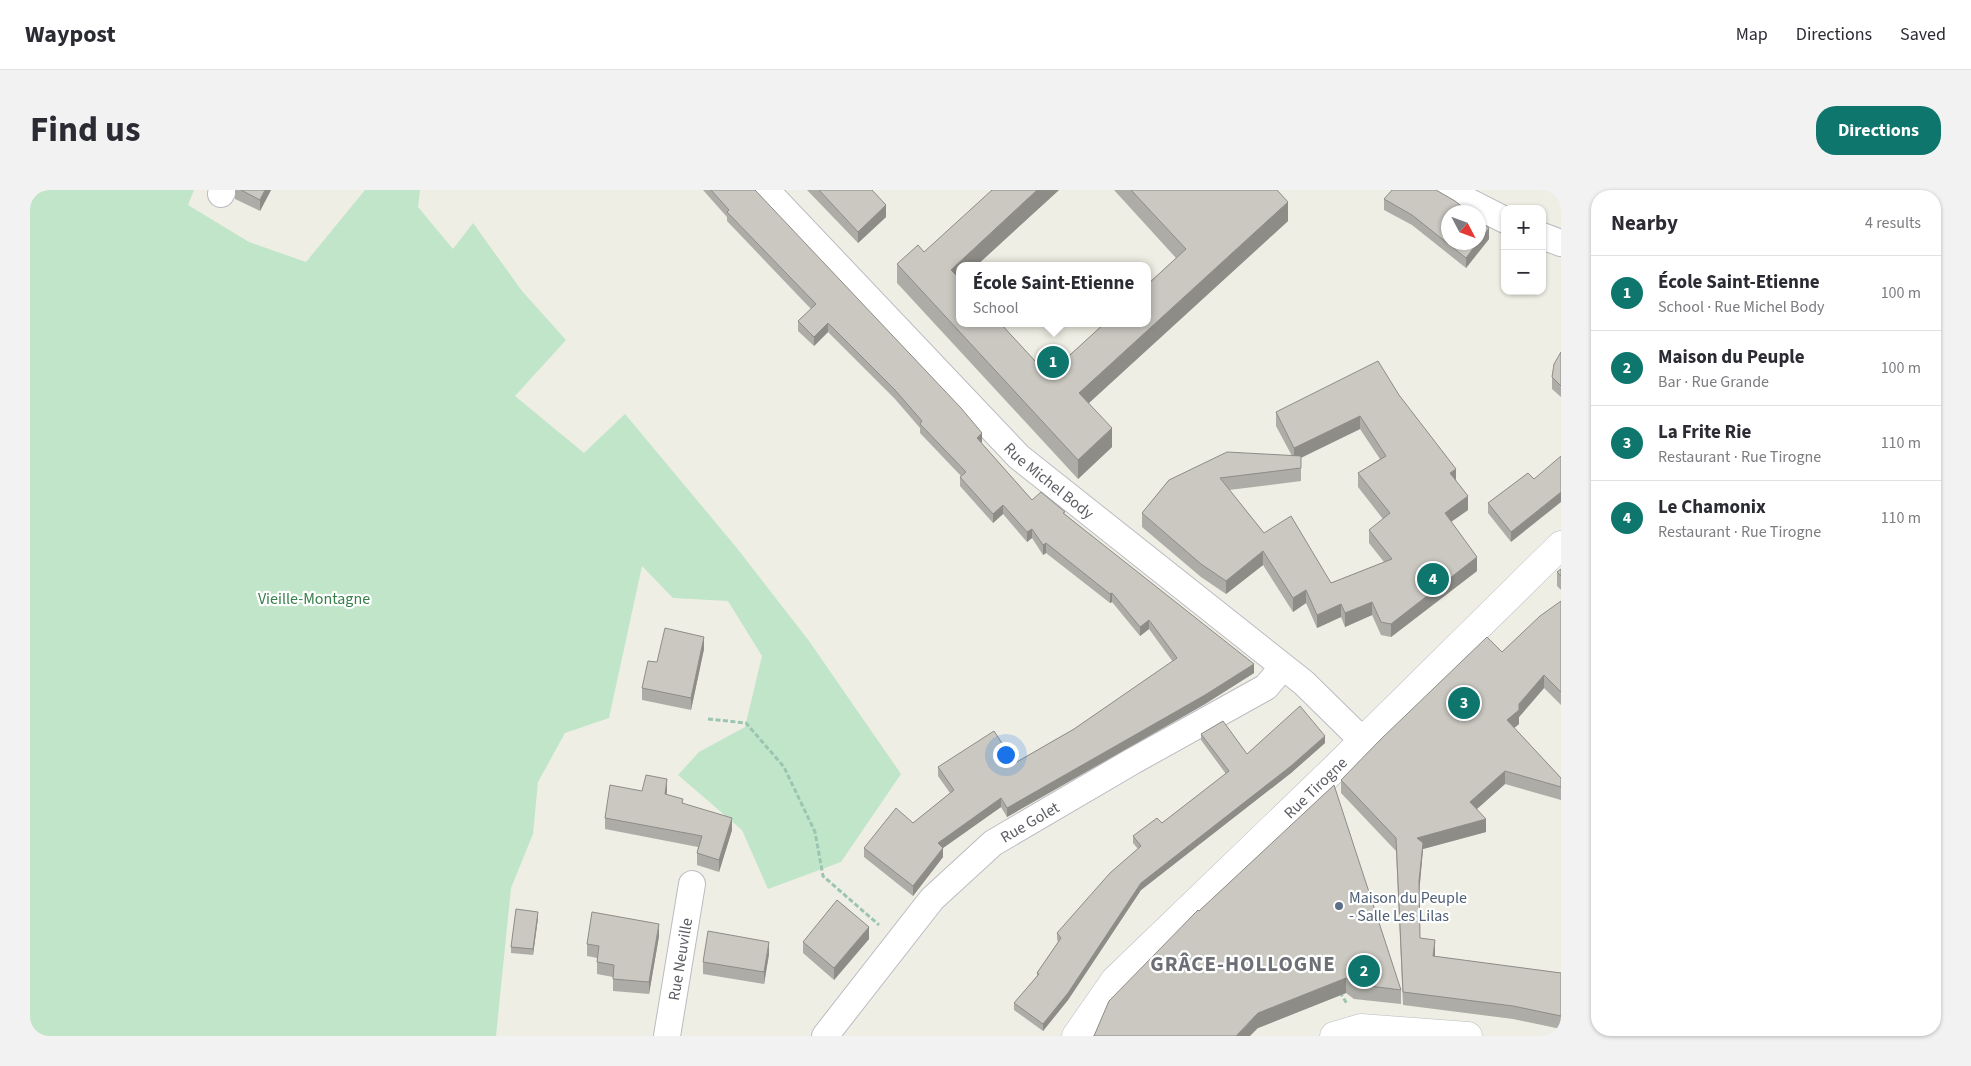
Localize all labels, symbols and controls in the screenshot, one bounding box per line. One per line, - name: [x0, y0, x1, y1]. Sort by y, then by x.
- text: Waypost: [25, 17, 116, 52]
- text: Map: [1736, 22, 1768, 47]
- text: Directions: [1796, 22, 1872, 47]
- text: Saved: [1900, 22, 1946, 47]
- text: Find us: [30, 105, 140, 155]
- button: Directions: [1816, 106, 1941, 155]
- north arrow: [1441, 205, 1486, 250]
- map controls: [1501, 205, 1546, 295]
- button: +: [1501, 205, 1546, 250]
- text: Nearby: [1611, 208, 1678, 238]
- text: 4 results: [1865, 212, 1921, 234]
- button: −: [1501, 250, 1546, 295]
- popup: [956, 262, 1151, 327]
- text: École Saint-Etienne: [1658, 269, 1820, 296]
- text: École Saint-Etienne: [973, 270, 1134, 297]
- text: 1: [1623, 282, 1631, 304]
- text: 100 m: [1881, 282, 1921, 304]
- text: School · Rue Michel Body: [1658, 296, 1825, 318]
- text: School: [973, 297, 1019, 319]
- pin: 1: [1037, 343, 1069, 381]
- text: Maison du Peuple: [1658, 344, 1805, 371]
- text: 2: [1623, 357, 1631, 379]
- text: 100 m: [1881, 357, 1921, 379]
- text: Bar · Rue Grande: [1658, 371, 1769, 393]
- text: La Frite Rie: [1658, 419, 1751, 446]
- text: 3: [1623, 432, 1631, 454]
- text: 110 m: [1881, 432, 1921, 454]
- street label: Rue Michel Body: [999, 438, 1099, 525]
- text: Restaurant · Rue Tirogne: [1658, 446, 1821, 468]
- text: Le Chamonix: [1658, 494, 1766, 521]
- text: 4: [1623, 507, 1631, 529]
- text: 110 m: [1881, 507, 1921, 529]
- text: Restaurant · Rue Tirogne: [1658, 521, 1821, 543]
- pin: 4: [1417, 560, 1449, 598]
- park label: Vieille-Montagne: [258, 588, 370, 610]
- pin: 3: [1448, 684, 1480, 722]
- your location: [993, 742, 1019, 768]
- street label: Rue Tirogne: [1279, 752, 1352, 824]
- street label: Rue Golet: [997, 796, 1064, 848]
- place label: Maison du Peuple - Salle Les Lilas: [1349, 887, 1467, 927]
- marker: Maison du Peuple - Salle Les Lilas: [1333, 900, 1345, 912]
- street label: Rue Neuville: [663, 916, 698, 1002]
- district label: GRÂCE-HOLLOGNE: [1150, 949, 1336, 979]
- pin: 2: [1348, 952, 1380, 990]

